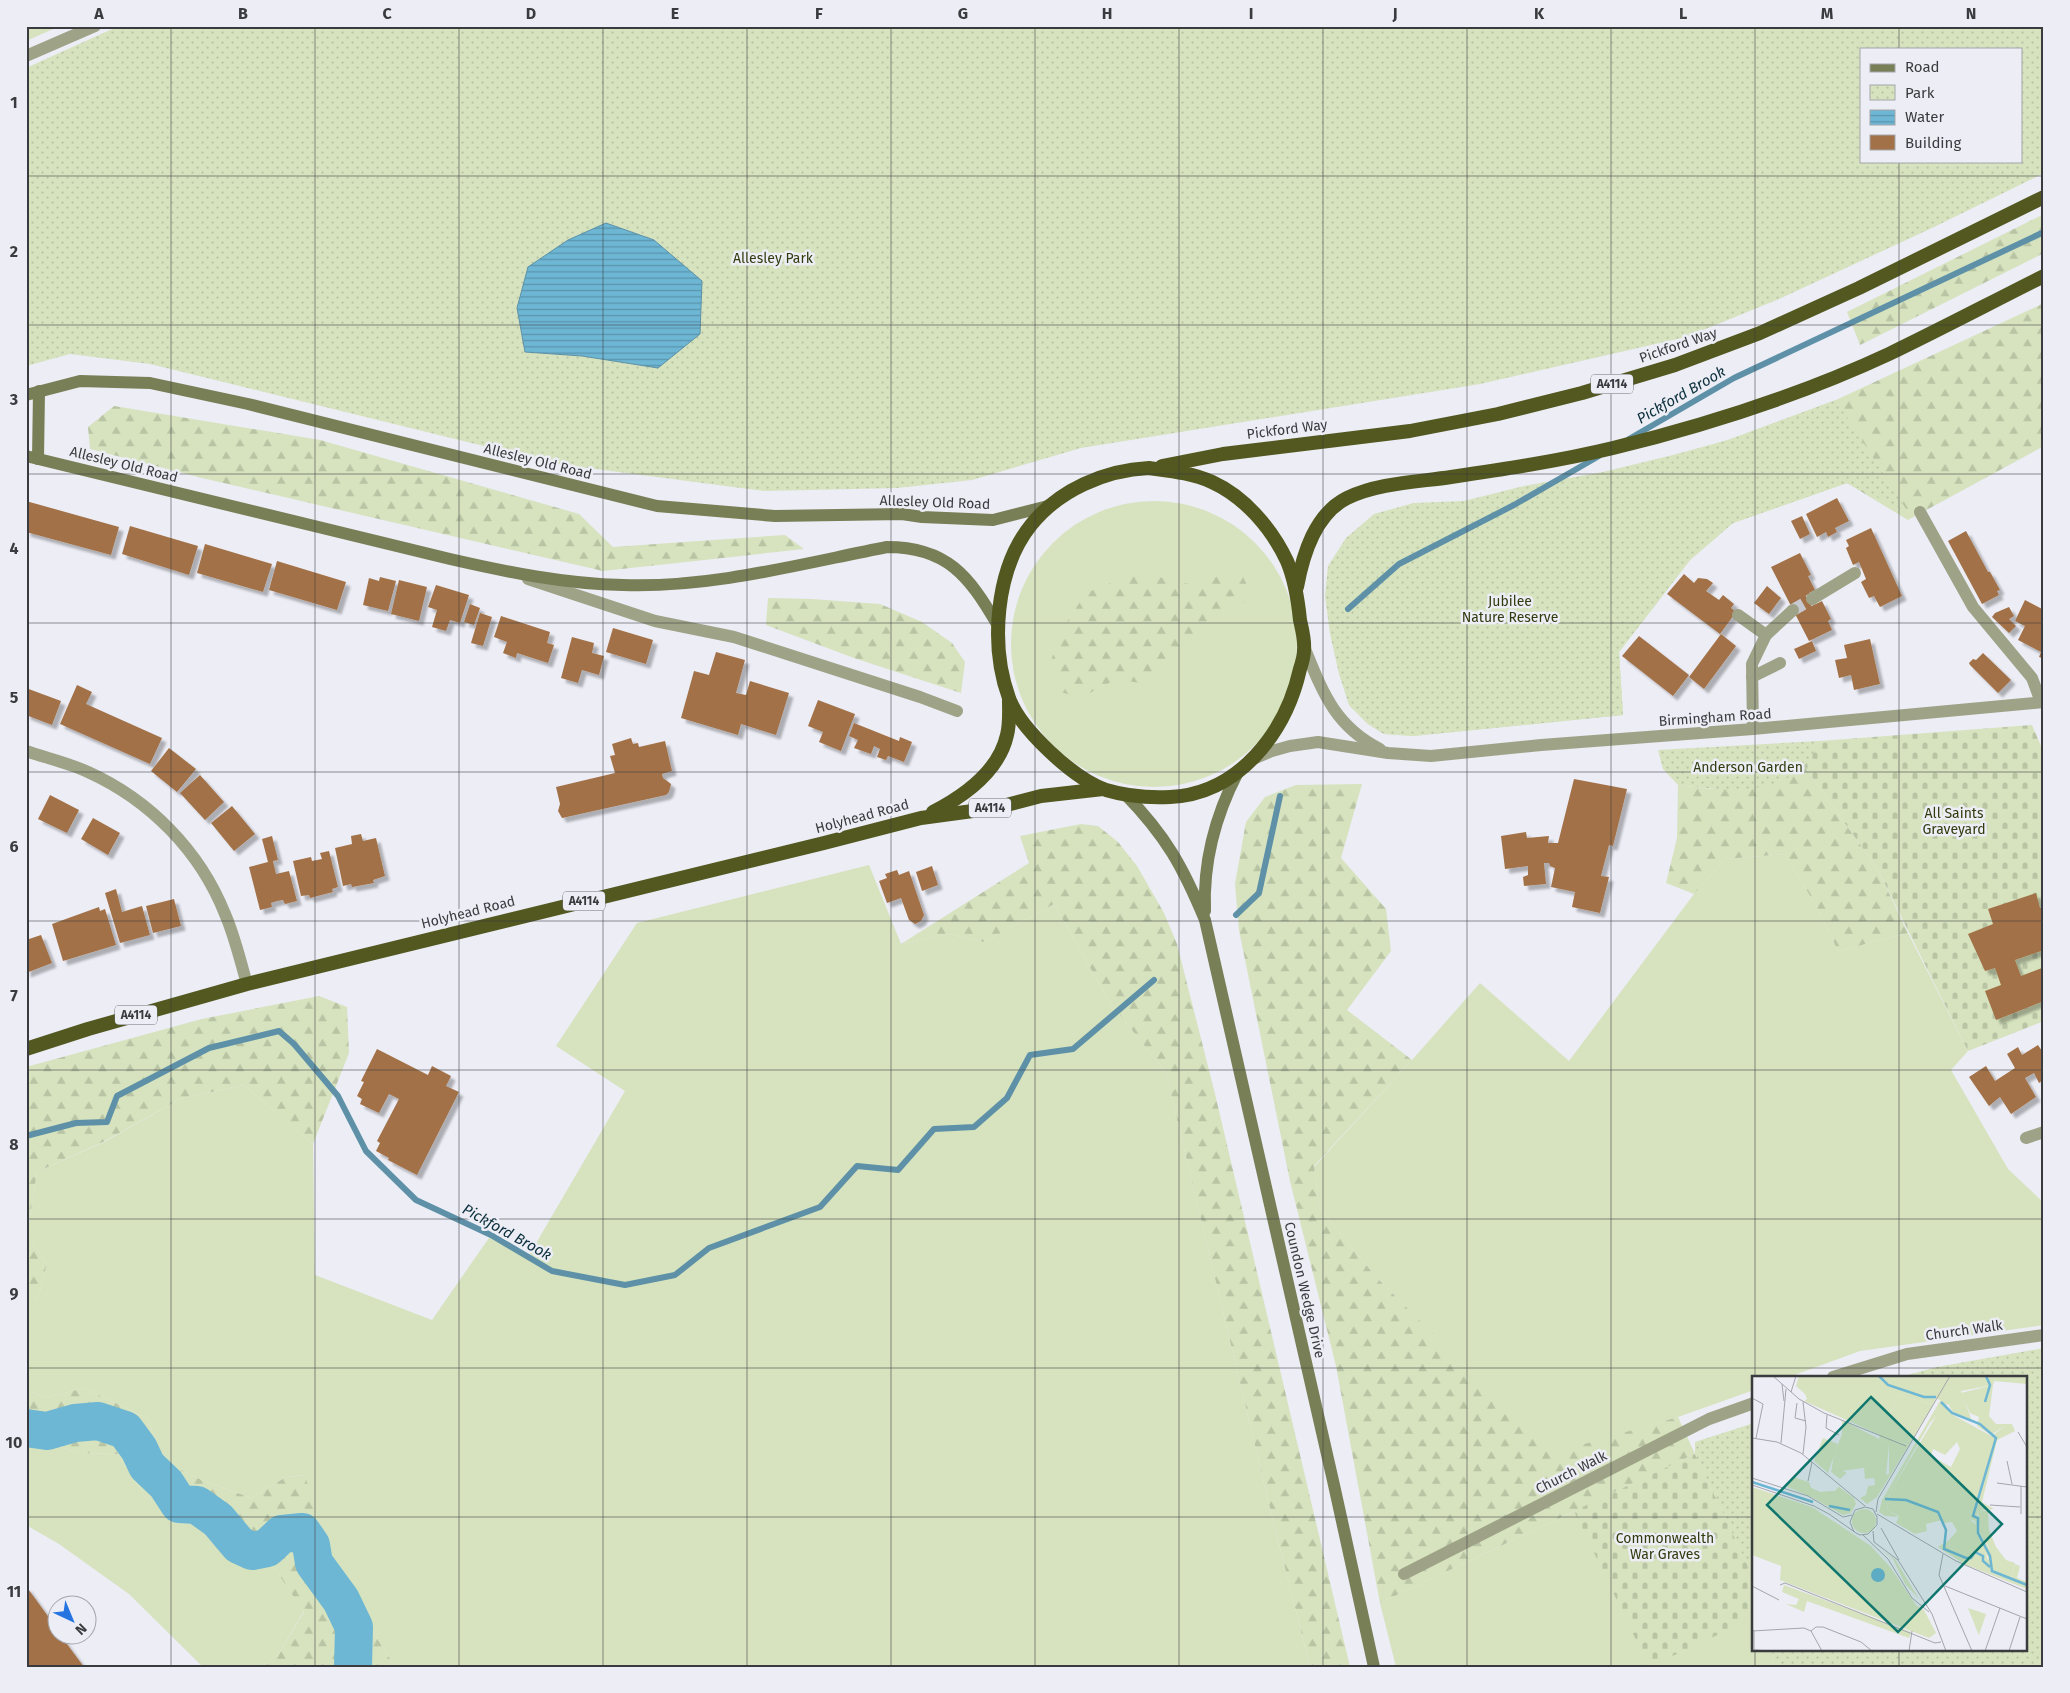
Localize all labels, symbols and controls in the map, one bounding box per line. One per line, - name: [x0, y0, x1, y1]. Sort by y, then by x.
- text: A: [93, 4, 104, 23]
- text: B: [238, 4, 248, 23]
- text: C: [382, 4, 392, 23]
- text: D: [526, 4, 536, 23]
- text: E: [671, 4, 679, 23]
- text: F: [815, 4, 823, 23]
- text: G: [958, 4, 968, 23]
- text: H: [1102, 4, 1112, 23]
- text: I: [1249, 4, 1253, 23]
- text: J: [1391, 4, 1398, 23]
- text: K: [1534, 4, 1545, 23]
- text: L: [1679, 4, 1687, 23]
- text: M: [1821, 4, 1834, 23]
- text: N: [1966, 4, 1976, 23]
- legend: [1860, 48, 2022, 162]
- text: Road: [1905, 58, 1940, 76]
- text: Park: [1905, 84, 1935, 102]
- text: 1: [10, 93, 18, 112]
- text: Water: [1905, 108, 1944, 126]
- text: Building: [1905, 134, 1961, 152]
- text: 2: [10, 242, 18, 261]
- park label: Allesley Park: [733, 250, 814, 267]
- street label: Pickford Way: [1637, 324, 1719, 367]
- water label: Pickford Brook: [1634, 362, 1728, 428]
- road number: A4114: [1591, 374, 1633, 394]
- text: 3: [9, 390, 18, 409]
- street label: Pickford Way: [1246, 416, 1328, 443]
- street label: Allesley Old Road: [482, 440, 594, 483]
- street label: Allesley Old Road: [68, 443, 180, 486]
- street label: Allesley Old Road: [879, 492, 991, 513]
- text: 4: [9, 539, 19, 558]
- park label: Jubilee Nature Reserve: [1462, 593, 1558, 626]
- text: 5: [10, 688, 19, 707]
- street label: Birmingham Road: [1658, 705, 1772, 730]
- park label: Anderson Garden: [1693, 759, 1803, 776]
- street label: Holyhead Road: [813, 796, 911, 837]
- road number: A4114: [969, 798, 1011, 818]
- park label: All Saints Graveyard: [1922, 805, 1986, 838]
- text: 6: [9, 837, 19, 856]
- road number: A4114: [563, 891, 605, 910]
- street label: Holyhead Road: [419, 893, 517, 932]
- text: 7: [10, 986, 18, 1005]
- road number: A4114: [115, 1006, 157, 1024]
- text: 8: [9, 1135, 19, 1154]
- water label: Pickford Brook: [459, 1200, 555, 1264]
- street label: Coundon Wedge Drive: [1281, 1220, 1328, 1360]
- text: 9: [10, 1284, 19, 1303]
- street label: Church Walk: [1924, 1317, 2004, 1344]
- inset map: [1752, 1376, 2028, 1650]
- text: 10: [6, 1433, 22, 1452]
- street label: Church Walk: [1533, 1447, 1610, 1498]
- park label: Commonwealth War Graves: [1616, 1530, 1714, 1563]
- text: 11: [7, 1582, 21, 1601]
- north arrow: [48, 1596, 98, 1646]
- text: N: [71, 1620, 90, 1638]

